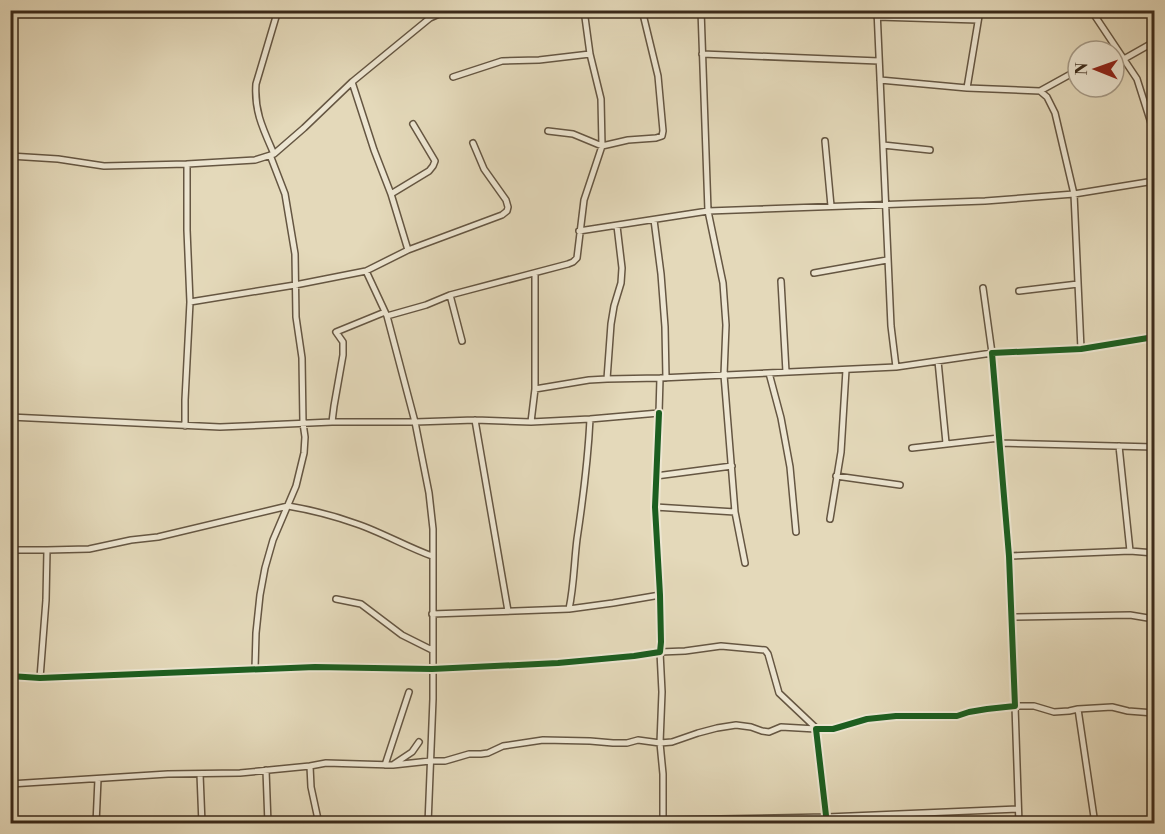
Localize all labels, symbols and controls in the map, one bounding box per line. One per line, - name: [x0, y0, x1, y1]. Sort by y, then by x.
- north arrow: [1066, 39, 1126, 99]
- text: N: [1072, 62, 1092, 75]

